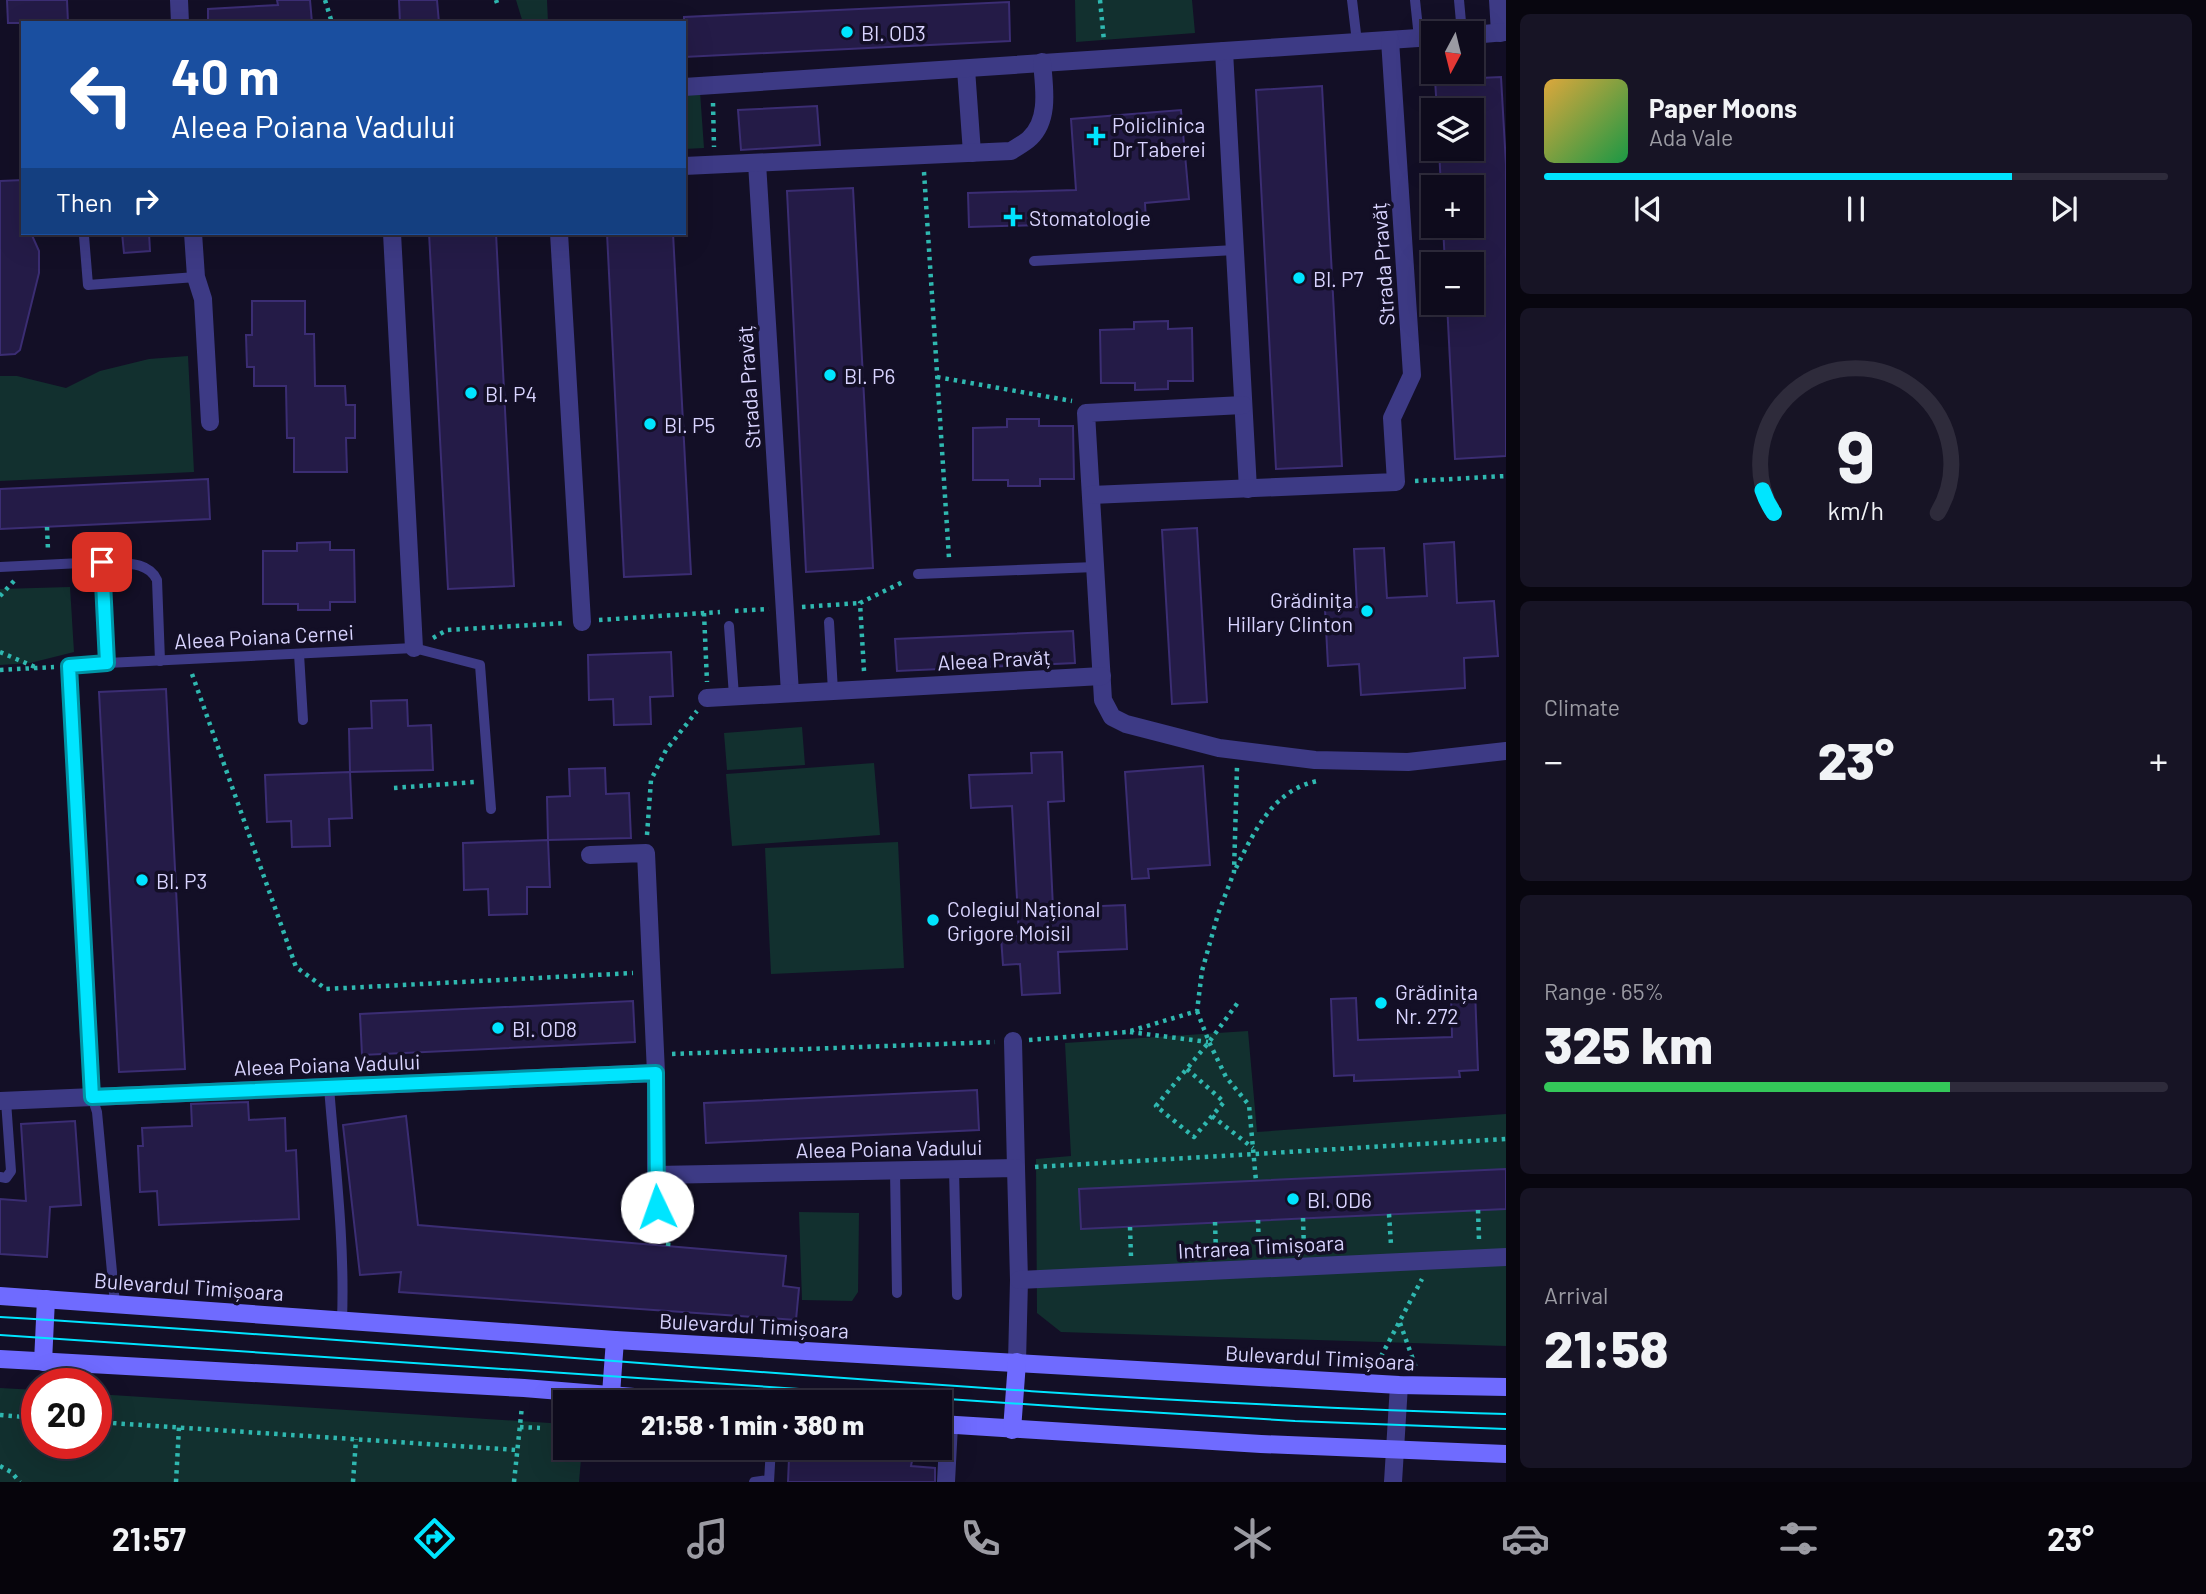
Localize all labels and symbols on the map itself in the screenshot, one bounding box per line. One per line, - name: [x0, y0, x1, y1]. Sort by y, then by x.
- place label: Bl. OD3: [861, 20, 926, 45]
- north arrow: [1421, 21, 1484, 84]
- marker: Bl. OD3: [839, 24, 855, 40]
- place label: Policlinica Dr Taberei: [1112, 112, 1206, 161]
- marker: Policlinica Dr Taberei: [1086, 126, 1106, 146]
- street label: Strada Pravăț: [1365, 202, 1399, 326]
- place label: Stomatologie: [1029, 205, 1151, 230]
- marker: Stomatologie: [1003, 207, 1023, 227]
- place label: Bl. P7: [1313, 266, 1363, 291]
- marker: Bl. P7: [1291, 270, 1307, 286]
- street label: Strada Pravăț: [731, 325, 765, 449]
- place label: Bl. P6: [844, 363, 895, 388]
- marker: Bl. P6: [822, 367, 838, 383]
- place label: Bl. P4: [485, 381, 537, 406]
- marker: Bl. P4: [463, 385, 479, 401]
- place label: Bl. P5: [664, 412, 715, 437]
- marker: Bl. P5: [642, 416, 658, 432]
- pin: [72, 532, 132, 592]
- place label: Grădinița Hillary Clinton: [1227, 587, 1353, 636]
- marker: Grădinița Hillary Clinton: [1359, 603, 1375, 619]
- street label: Aleea Poiana Cernei: [174, 619, 354, 653]
- street label: Aleea Pravăț: [937, 644, 1051, 674]
- place label: Bl. P3: [156, 868, 207, 893]
- marker: Bl. P3: [134, 872, 150, 888]
- place label: Colegiul Național Grigore Moisil: [947, 896, 1100, 945]
- marker: Colegiul Național Grigore Moisil: [925, 912, 941, 928]
- place label: Grădinița Nr. 272: [1395, 979, 1478, 1028]
- marker: Grădinița Nr. 272: [1373, 995, 1389, 1011]
- place label: Bl. OD8: [512, 1016, 577, 1041]
- marker: Bl. OD8: [490, 1020, 506, 1036]
- street label: Aleea Poiana Vadului: [233, 1048, 421, 1080]
- street label: Aleea Poiana Vadului: [795, 1134, 983, 1162]
- position arrow: [620, 1170, 694, 1244]
- place label: Bl. OD6: [1307, 1187, 1372, 1212]
- marker: Bl. OD6: [1285, 1191, 1301, 1207]
- street label: Intrarea Timișoara: [1177, 1229, 1345, 1263]
- street label: Bulevardul Timișoara: [93, 1267, 285, 1305]
- street label: Bulevardul Timișoara: [658, 1308, 850, 1342]
- street label: Bulevardul Timișoara: [1224, 1340, 1416, 1374]
- speed limit sign: 20: [21, 1368, 112, 1459]

